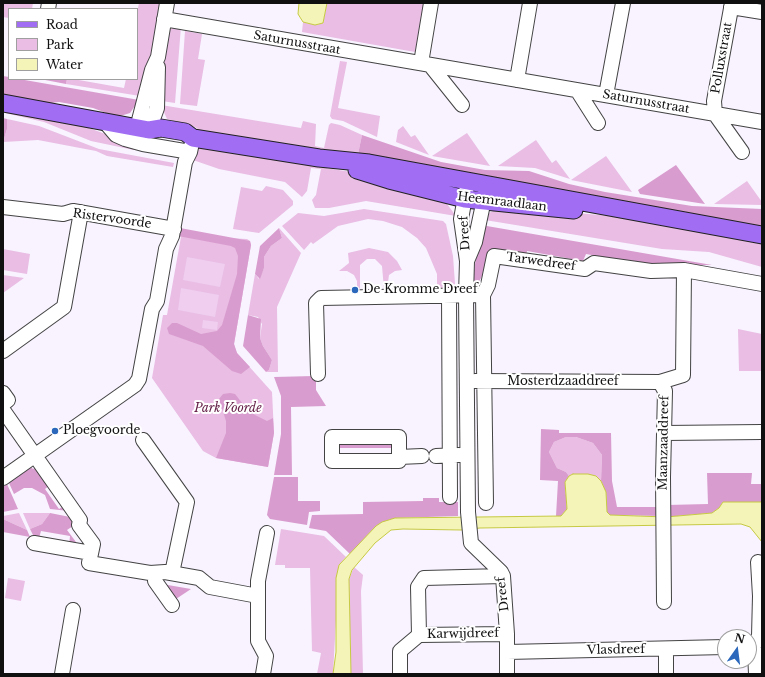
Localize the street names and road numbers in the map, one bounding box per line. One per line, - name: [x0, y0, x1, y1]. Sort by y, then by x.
- street label: Polluxstraat: [709, 21, 735, 95]
- street label: Saturnusstraat: [252, 28, 342, 58]
- street label: Saturnusstraat: [601, 87, 691, 117]
- street label: Heemraadlaan: [456, 189, 548, 215]
- street label: Ristervoorde: [72, 206, 152, 232]
- street label: Dreef: [457, 215, 473, 251]
- street label: Tarwedreef: [505, 250, 577, 274]
- street label: Mosterdzaaddreef: [507, 375, 619, 389]
- street label: Maanzaaddreef: [656, 395, 672, 491]
- street label: Dreef: [494, 576, 512, 612]
- street label: Karwijdreef: [427, 626, 499, 642]
- street label: Vlasdreef: [587, 642, 645, 658]

